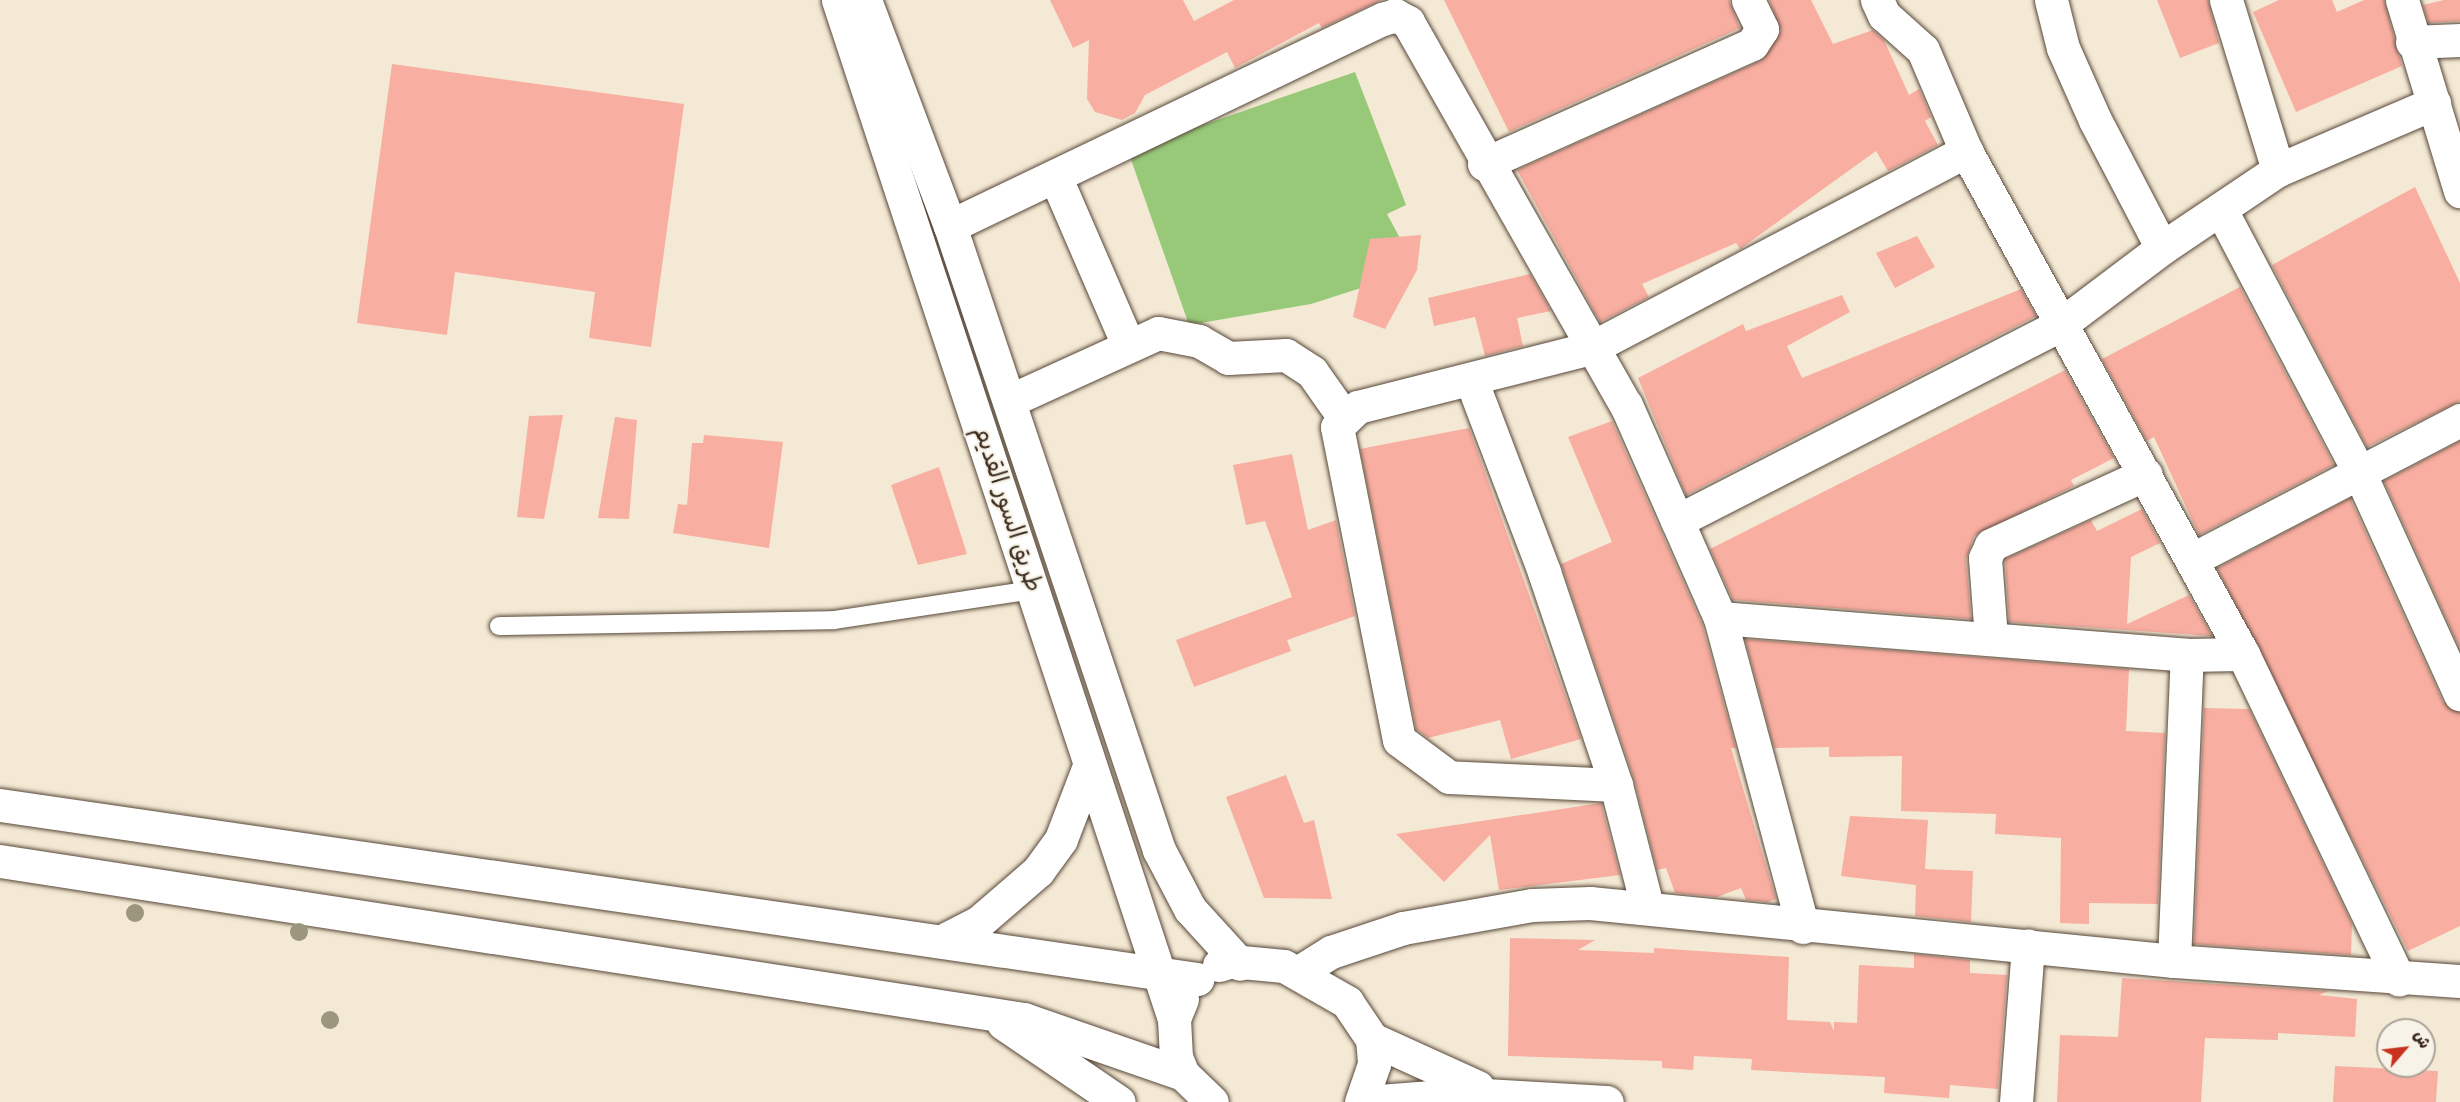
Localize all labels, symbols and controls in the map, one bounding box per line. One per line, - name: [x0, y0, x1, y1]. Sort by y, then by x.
- street label: طريق السور القديم: [965, 423, 1045, 597]
- north arrow: [2376, 1018, 2436, 1078]
- text: ش: [2406, 1027, 2435, 1053]

